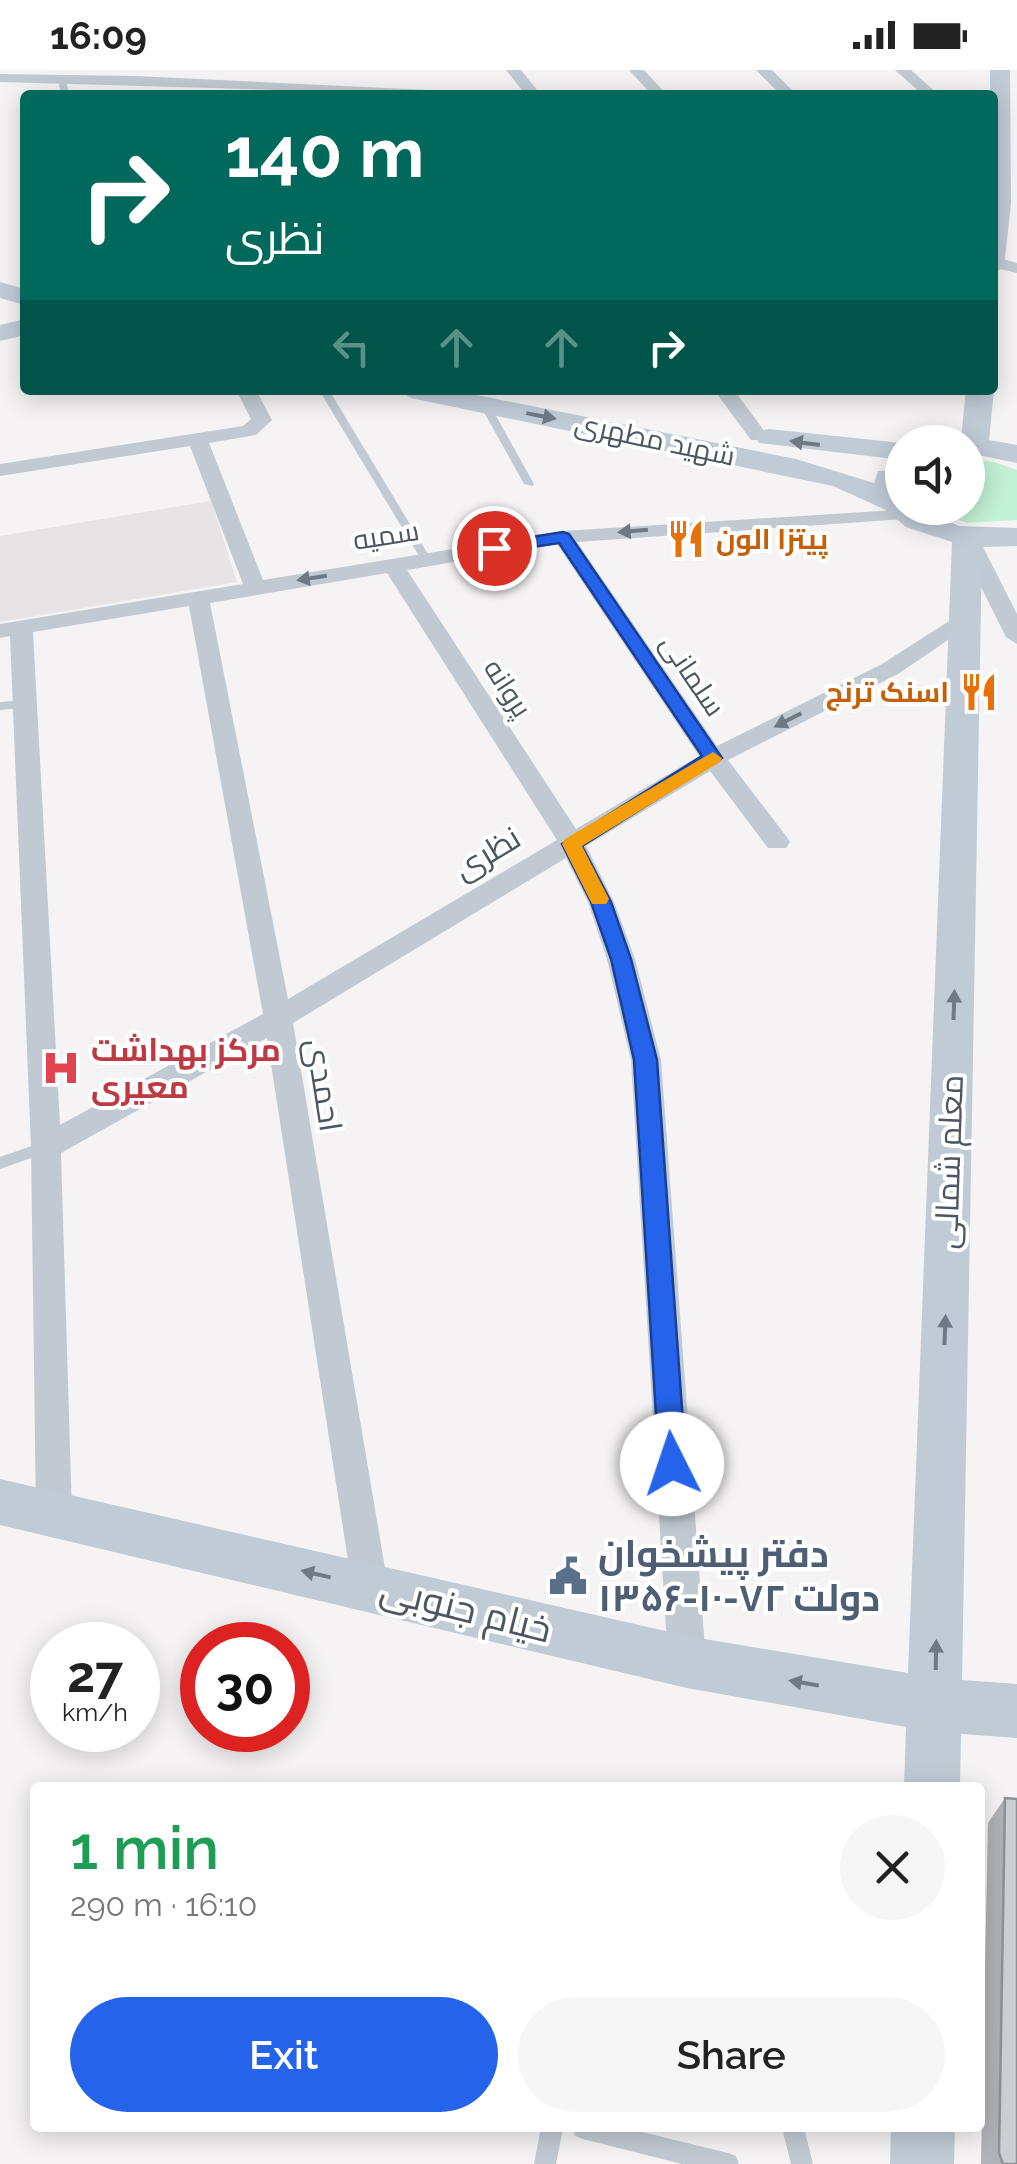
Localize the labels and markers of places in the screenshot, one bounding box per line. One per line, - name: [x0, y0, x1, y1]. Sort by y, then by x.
- pin: [452, 506, 537, 591]
- restaurant icon: پیتزا الون: [665, 518, 707, 560]
- place label: پیتزا الون: [716, 523, 828, 559]
- restaurant icon: اسنک ترنج: [958, 671, 1000, 713]
- place label: اسنک ترنج: [826, 676, 949, 711]
- place label: مرکز بهداشت معیری: [91, 1031, 281, 1106]
- hospital icon: مرکز بهداشت معیری: [40, 1047, 82, 1089]
- place label: دفتر پیشخوان دولت ۷۲-۱۰-۱۳۵۶: [598, 1531, 880, 1621]
- public building icon: دفتر پیشخوان دولت ۷۲-۱۰-۱۳۵۶: [547, 1555, 589, 1597]

